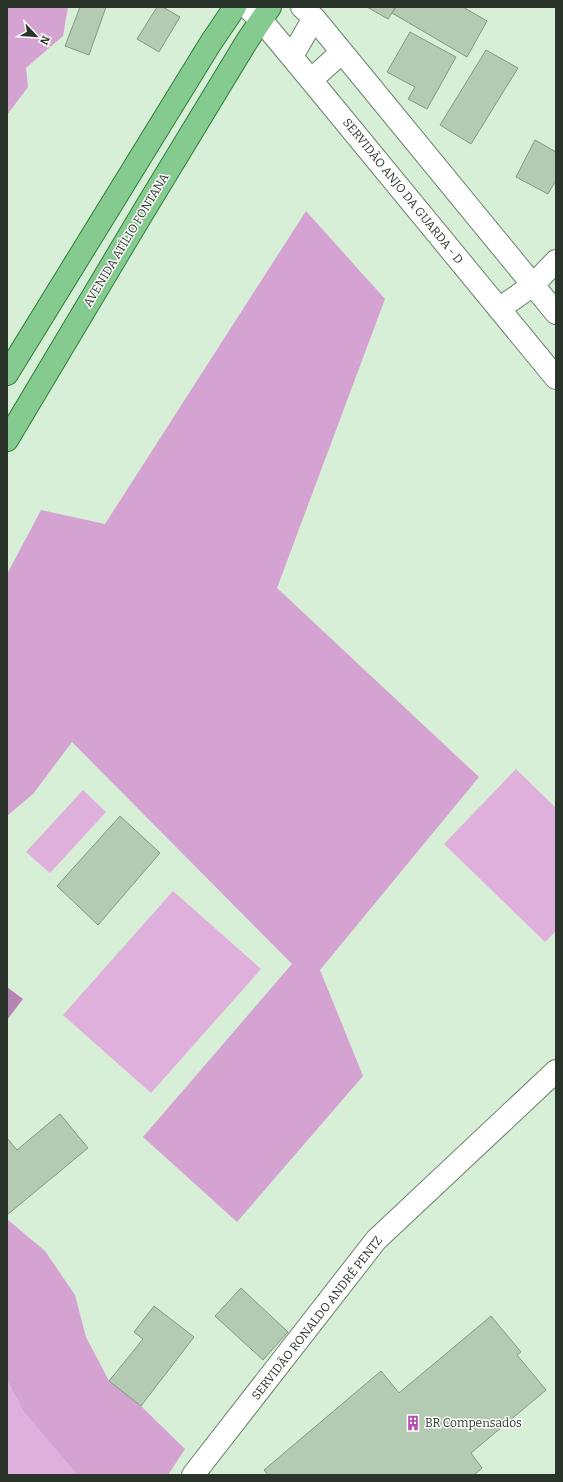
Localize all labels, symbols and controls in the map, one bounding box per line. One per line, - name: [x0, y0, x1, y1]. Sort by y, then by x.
- north arrow: [16, 16, 56, 56]
- text: N: [37, 33, 52, 47]
- street label: SERVIDÃO ANJO DA GUARDA - D: [340, 115, 467, 266]
- street label: AVENIDA ATÍLIO FONTANA: [80, 170, 172, 309]
- street label: SERVIDÃO RONALDO ANDRÉ PENTZ: [248, 1233, 385, 1403]
- building icon: BR Compensados: [404, 1414, 422, 1432]
- place label: BR Compensados: [425, 1416, 522, 1430]

